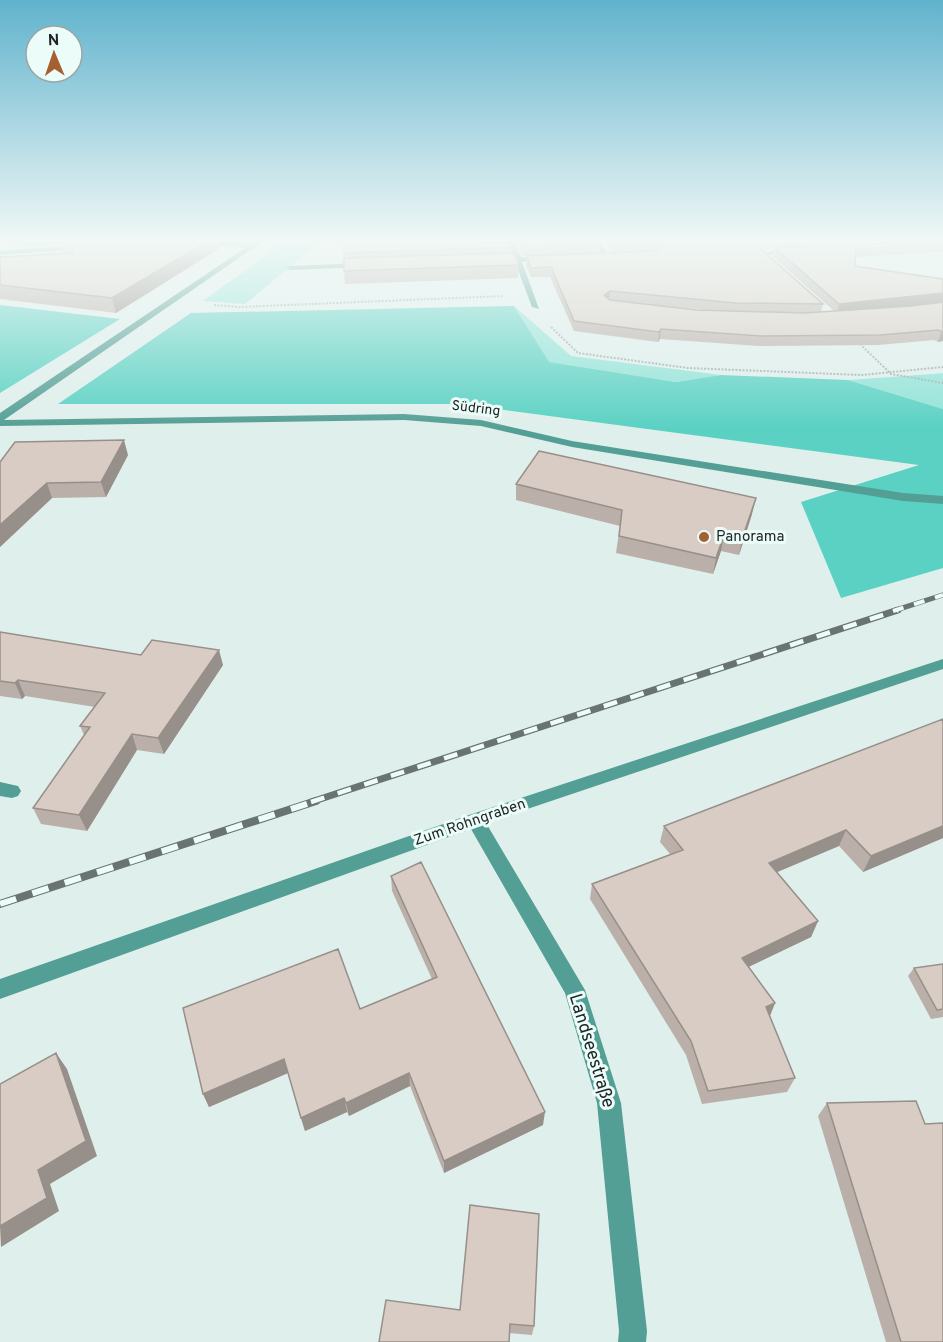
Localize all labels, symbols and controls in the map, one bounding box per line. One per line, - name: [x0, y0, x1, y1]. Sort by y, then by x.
- north arrow: [24, 24, 84, 84]
- text: N: [47, 31, 60, 51]
- street label: Südring: [451, 398, 501, 420]
- place label: Panorama: [716, 528, 785, 547]
- marker: Panorama: [697, 530, 711, 544]
- street label: Zum Rohngraben: [412, 795, 528, 851]
- street label: Landseestraße: [563, 991, 619, 1111]

